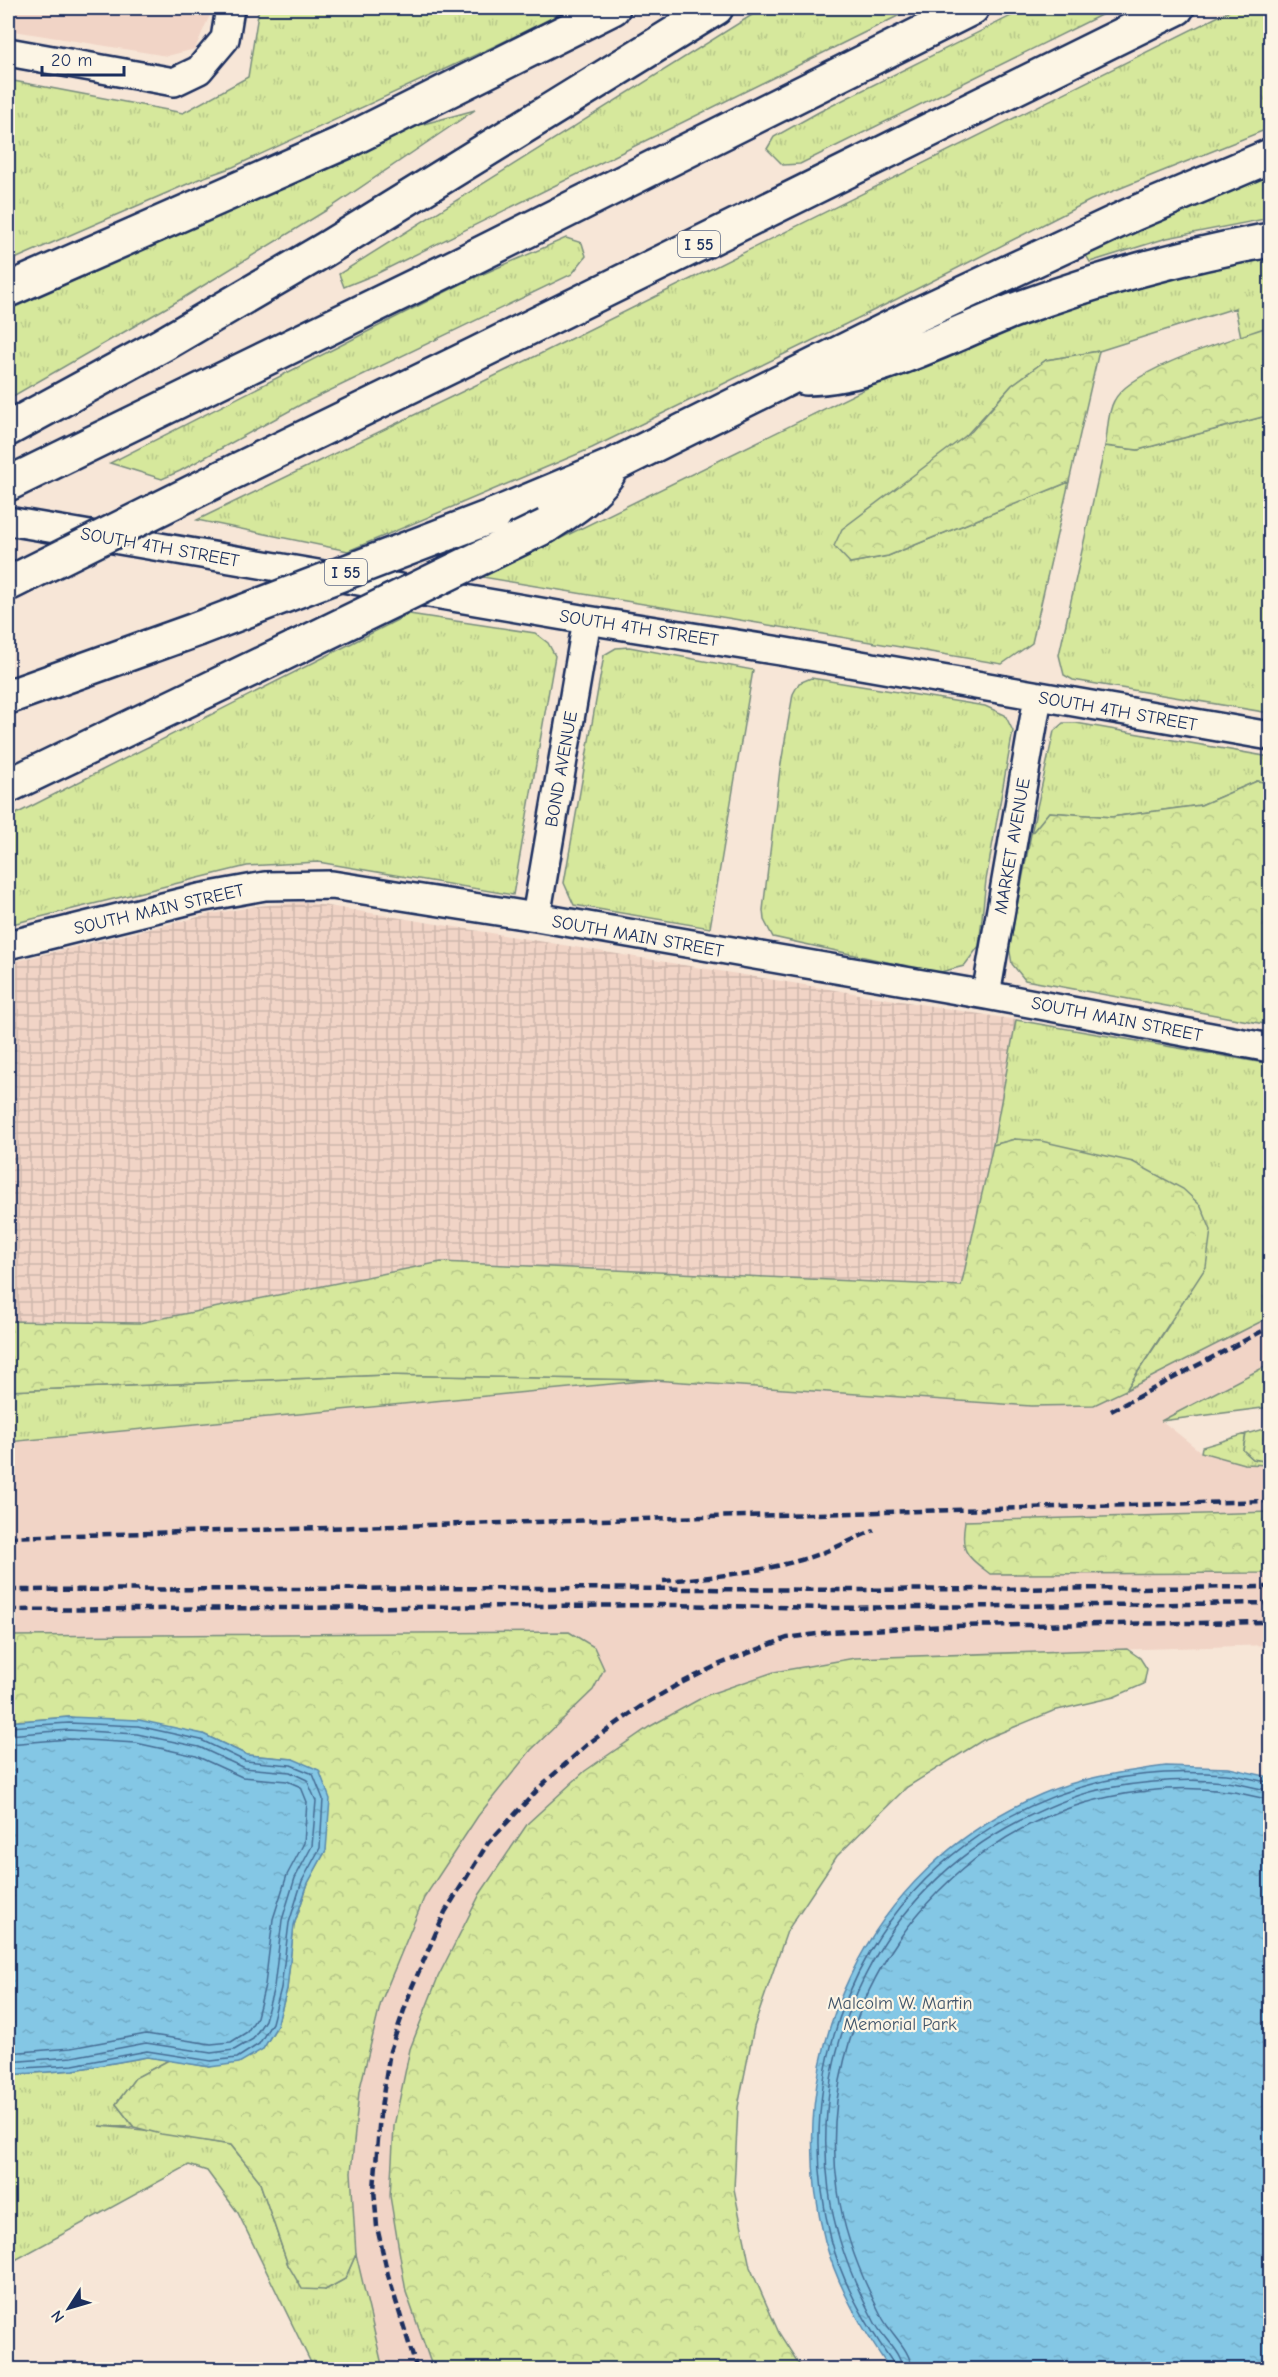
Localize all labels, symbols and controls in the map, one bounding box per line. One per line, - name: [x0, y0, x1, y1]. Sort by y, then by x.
- scale bar: [42, 39, 124, 77]
- text: 20 m: [51, 50, 92, 71]
- road number: I 55: [678, 231, 720, 257]
- street label: SOUTH 4TH STREET: [79, 523, 241, 572]
- road number: I 55: [325, 559, 367, 585]
- street label: SOUTH 4TH STREET: [558, 606, 721, 652]
- street label: SOUTH 4TH STREET: [1037, 687, 1199, 736]
- street label: BOND AVENUE: [541, 709, 582, 829]
- street label: MARKET AVENUE: [990, 776, 1035, 916]
- street label: SOUTH MAIN STREET: [72, 880, 247, 939]
- street label: SOUTH MAIN STREET: [550, 911, 726, 962]
- street label: SOUTH MAIN STREET: [1029, 993, 1205, 1047]
- park label: Malcolm W. Martin Memorial Park: [828, 1993, 972, 2035]
- north arrow: [39, 2278, 99, 2338]
- text: N: [47, 2307, 68, 2326]

